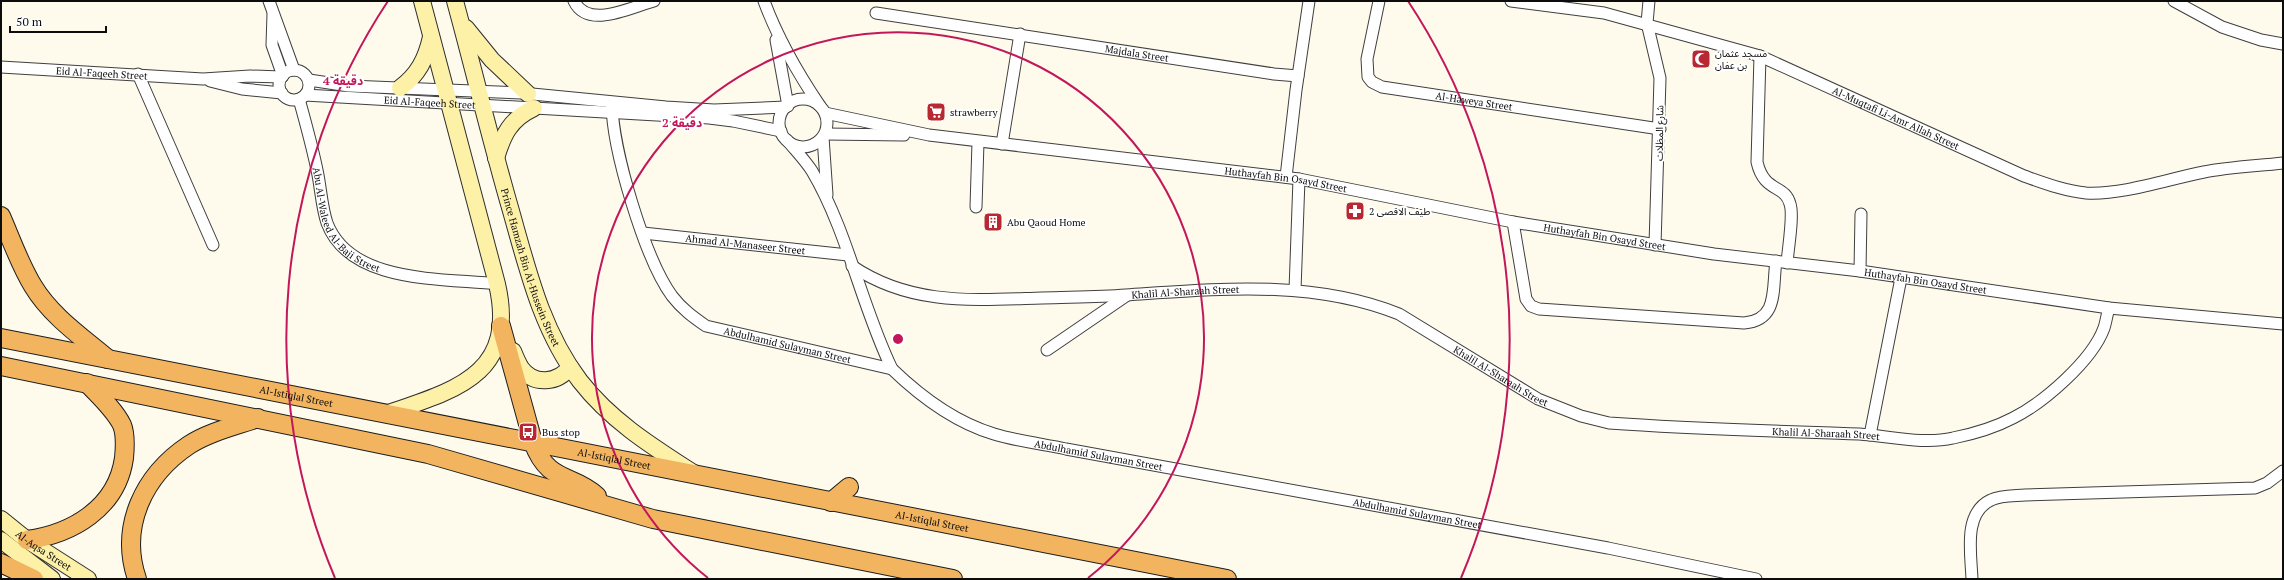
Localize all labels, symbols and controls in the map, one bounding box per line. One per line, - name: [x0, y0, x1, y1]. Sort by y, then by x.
- scale bar: [10, 8, 106, 34]
- text: 50 m: [16, 14, 43, 29]
- street label: Majdala Street: [1104, 42, 1170, 65]
- place label: مسجد عثمان بن عفان: [1715, 47, 1767, 72]
- mosque icon: مسجد عثمان بن عفان: [1690, 48, 1712, 70]
- street label: Eid Al-Faqeeh Street: [56, 64, 148, 83]
- text: 4 دقيقة: [323, 73, 363, 88]
- street label: Al-Muqtafi Li-Amr Allah Street: [1830, 84, 1962, 153]
- street label: Al-Haweya Street: [1435, 89, 1514, 114]
- street label: Eid Al-Faqeeh Street: [384, 94, 476, 112]
- supermarket icon: strawberry: [925, 101, 947, 123]
- street label: شارع المظلات: [1653, 105, 1667, 161]
- place label: strawberry: [950, 106, 999, 119]
- text: 2 دقيقة: [662, 115, 702, 130]
- street label: Huthayfah Bin Osayd Street: [1224, 164, 1348, 196]
- street label: Abu Al-Waleed Al-Baji Street: [310, 166, 382, 275]
- street label: Prince Hamzah Bin Al-Hussein Street: [498, 187, 563, 349]
- pharmacy icon: طيف الاقصى 2: [1344, 200, 1366, 222]
- place label: طيف الاقصى 2: [1369, 205, 1430, 218]
- building icon: Abu Qaoud Home: [982, 211, 1004, 233]
- place label: Abu Qaoud Home: [1007, 216, 1086, 229]
- street label: Huthayfah Bin Osayd Street: [1542, 221, 1667, 253]
- street label: Ahmad Al-Manaseer Street: [685, 232, 806, 257]
- street label: Huthayfah Bin Osayd Street: [1863, 266, 1988, 297]
- street label: Khalil Al-Sharaah Street: [1131, 283, 1240, 302]
- street label: Abdulhamid Sulayman Street: [722, 324, 853, 366]
- centre of rings: [891, 332, 905, 346]
- street label: Khalil Al-Sharaah Street: [1451, 343, 1550, 409]
- street label: Al-Istiqlal Street: [258, 383, 334, 410]
- bus stop icon: Bus stop: [517, 421, 539, 443]
- street label: Khalil Al-Sharaah Street: [1772, 425, 1881, 443]
- place label: Bus stop: [542, 426, 580, 439]
- street label: Abdulhamid Sulayman Street: [1033, 437, 1164, 474]
- street label: Al-Istiqlal Street: [576, 445, 652, 473]
- street label: Abdulhamid Sulayman Street: [1352, 496, 1483, 532]
- street label: Al-Istiqlal Street: [894, 508, 970, 535]
- street label: Al-Aqsa Street: [13, 527, 74, 574]

